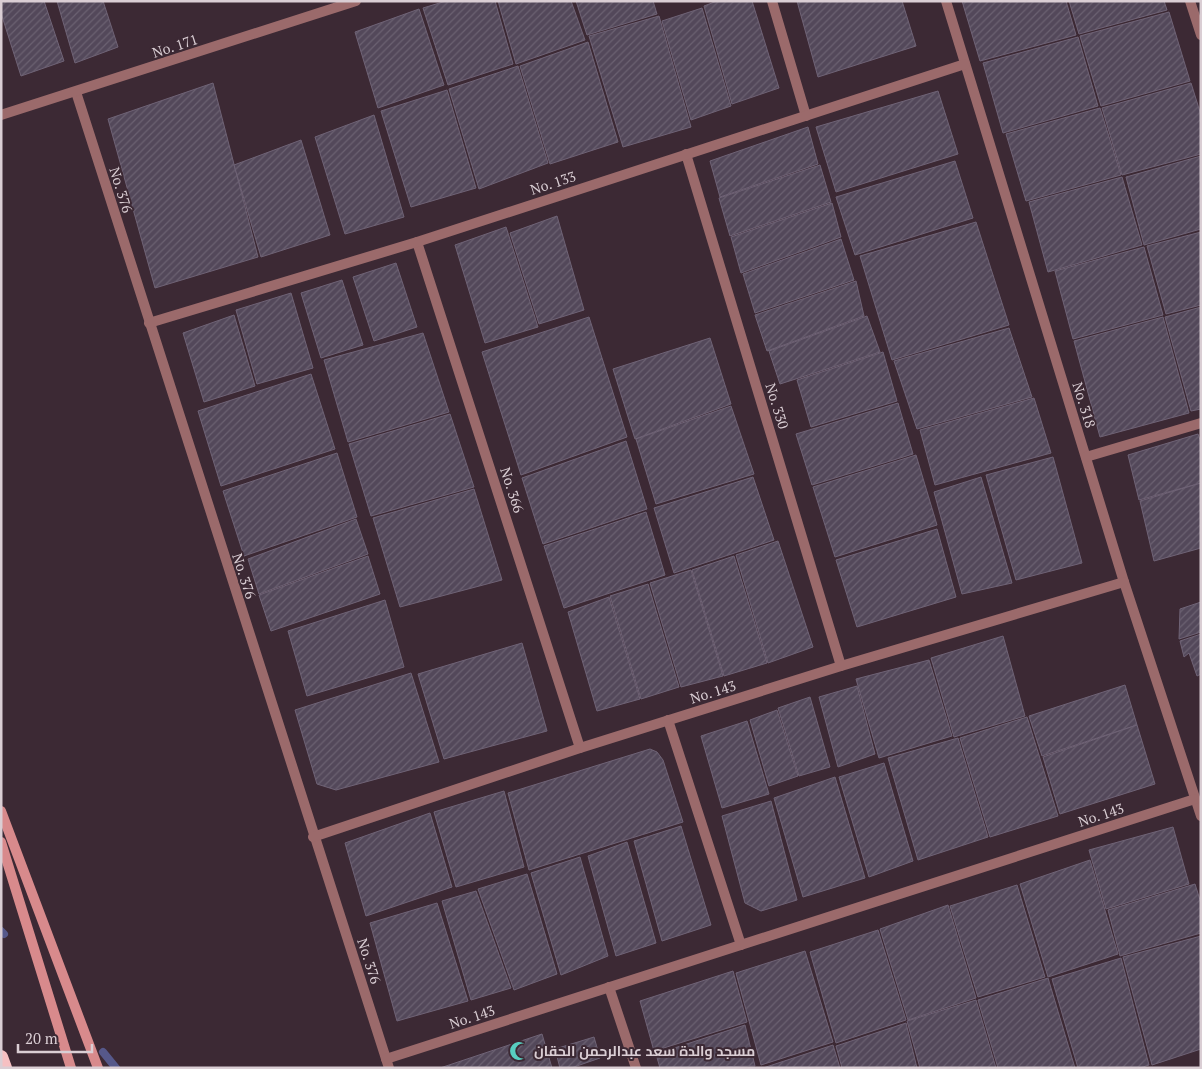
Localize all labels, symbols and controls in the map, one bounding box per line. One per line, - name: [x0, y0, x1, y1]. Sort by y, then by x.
- street label: No. 171: [150, 29, 200, 62]
- street label: No. 376: [106, 165, 138, 216]
- street label: No. 133: [528, 166, 578, 199]
- street label: No. 318: [1069, 380, 1100, 430]
- street label: No. 330: [762, 381, 793, 431]
- street label: No. 366: [496, 465, 529, 516]
- street label: No. 376: [228, 551, 261, 602]
- street label: No. 143: [688, 676, 738, 707]
- street label: No. 143: [1076, 798, 1126, 831]
- street label: No. 376: [353, 936, 386, 987]
- street label: No. 143: [447, 1000, 497, 1033]
- scale bar: [18, 1022, 91, 1054]
- text: 20 m: [25, 1028, 58, 1048]
- mosque icon: مسجد والدة سعد عبدالرحمن الحقان: [508, 1040, 530, 1062]
- place label: مسجد والدة سعد عبدالرحمن الحقان: [534, 1041, 755, 1060]

